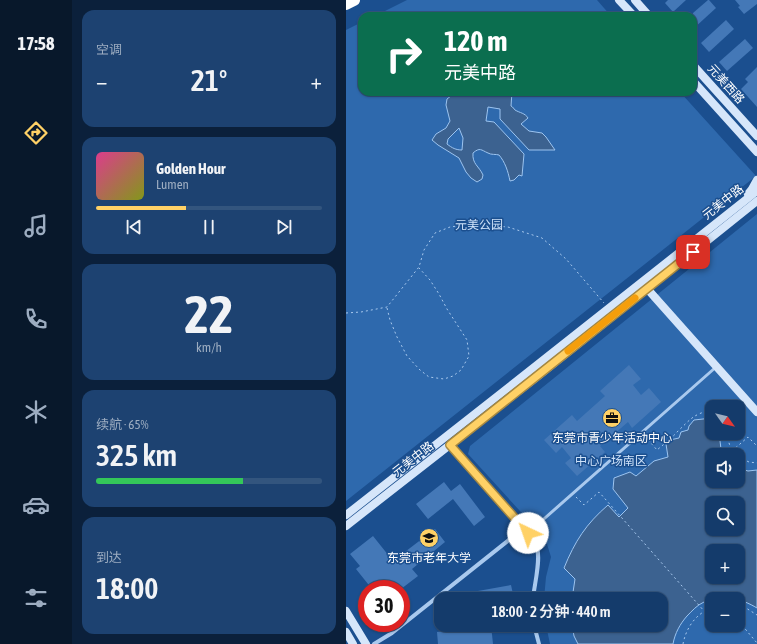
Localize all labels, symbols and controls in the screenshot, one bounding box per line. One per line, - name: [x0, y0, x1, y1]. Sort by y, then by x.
- text: 120 m: [444, 25, 507, 57]
- icon: right: [378, 28, 430, 80]
- text: 17:58: [17, 33, 55, 54]
- text: 空调: [96, 42, 122, 57]
- street label: 元美西路: [705, 61, 747, 107]
- text: 元美中路: [444, 62, 516, 83]
- text: 21°: [191, 63, 227, 97]
- text: −: [96, 68, 107, 94]
- text: +: [311, 68, 322, 94]
- icon: directions: [22, 119, 50, 147]
- text: Golden Hour: [156, 160, 226, 177]
- text: Lumen: [156, 177, 189, 192]
- street label: 元美中路: [700, 182, 746, 222]
- icon: music: [22, 212, 50, 240]
- icon: previous: [123, 216, 145, 238]
- icon: pause: [198, 216, 220, 238]
- icon: next: [273, 216, 295, 238]
- park label: 元美公园: [455, 218, 503, 232]
- pin: [676, 235, 710, 269]
- icon: arrive: [682, 241, 704, 263]
- text: 22: [185, 284, 233, 344]
- icon: phone: [22, 305, 50, 333]
- text: km/h: [196, 340, 222, 355]
- icon: climate: [22, 398, 50, 426]
- north arrow: [705, 400, 745, 440]
- map controls: [705, 400, 745, 632]
- office icon: 东莞市青少年活动中心: [601, 407, 623, 429]
- text: 续航 · 65%: [96, 417, 149, 432]
- place label: 东莞市青少年活动中心: [552, 431, 672, 445]
- text: 325 km: [96, 438, 177, 472]
- street label: 元美中路: [390, 439, 436, 479]
- button: sound: [705, 448, 745, 488]
- park label: 中心广场南区: [575, 454, 647, 468]
- icon: car: [22, 491, 50, 519]
- button: search: [705, 496, 745, 536]
- position arrow: [507, 512, 549, 554]
- school or university icon: 东莞市老年大学: [418, 527, 440, 549]
- button: +: [705, 544, 745, 584]
- text: 到达: [96, 550, 122, 565]
- place label: 东莞市老年大学: [387, 551, 471, 565]
- text: 18:00: [96, 571, 158, 605]
- speed limit sign: 30: [358, 580, 410, 632]
- icon: filters: [22, 584, 50, 612]
- button: −: [705, 592, 745, 632]
- text: 18:00 · 2 分钟 · 440 m: [492, 603, 610, 620]

